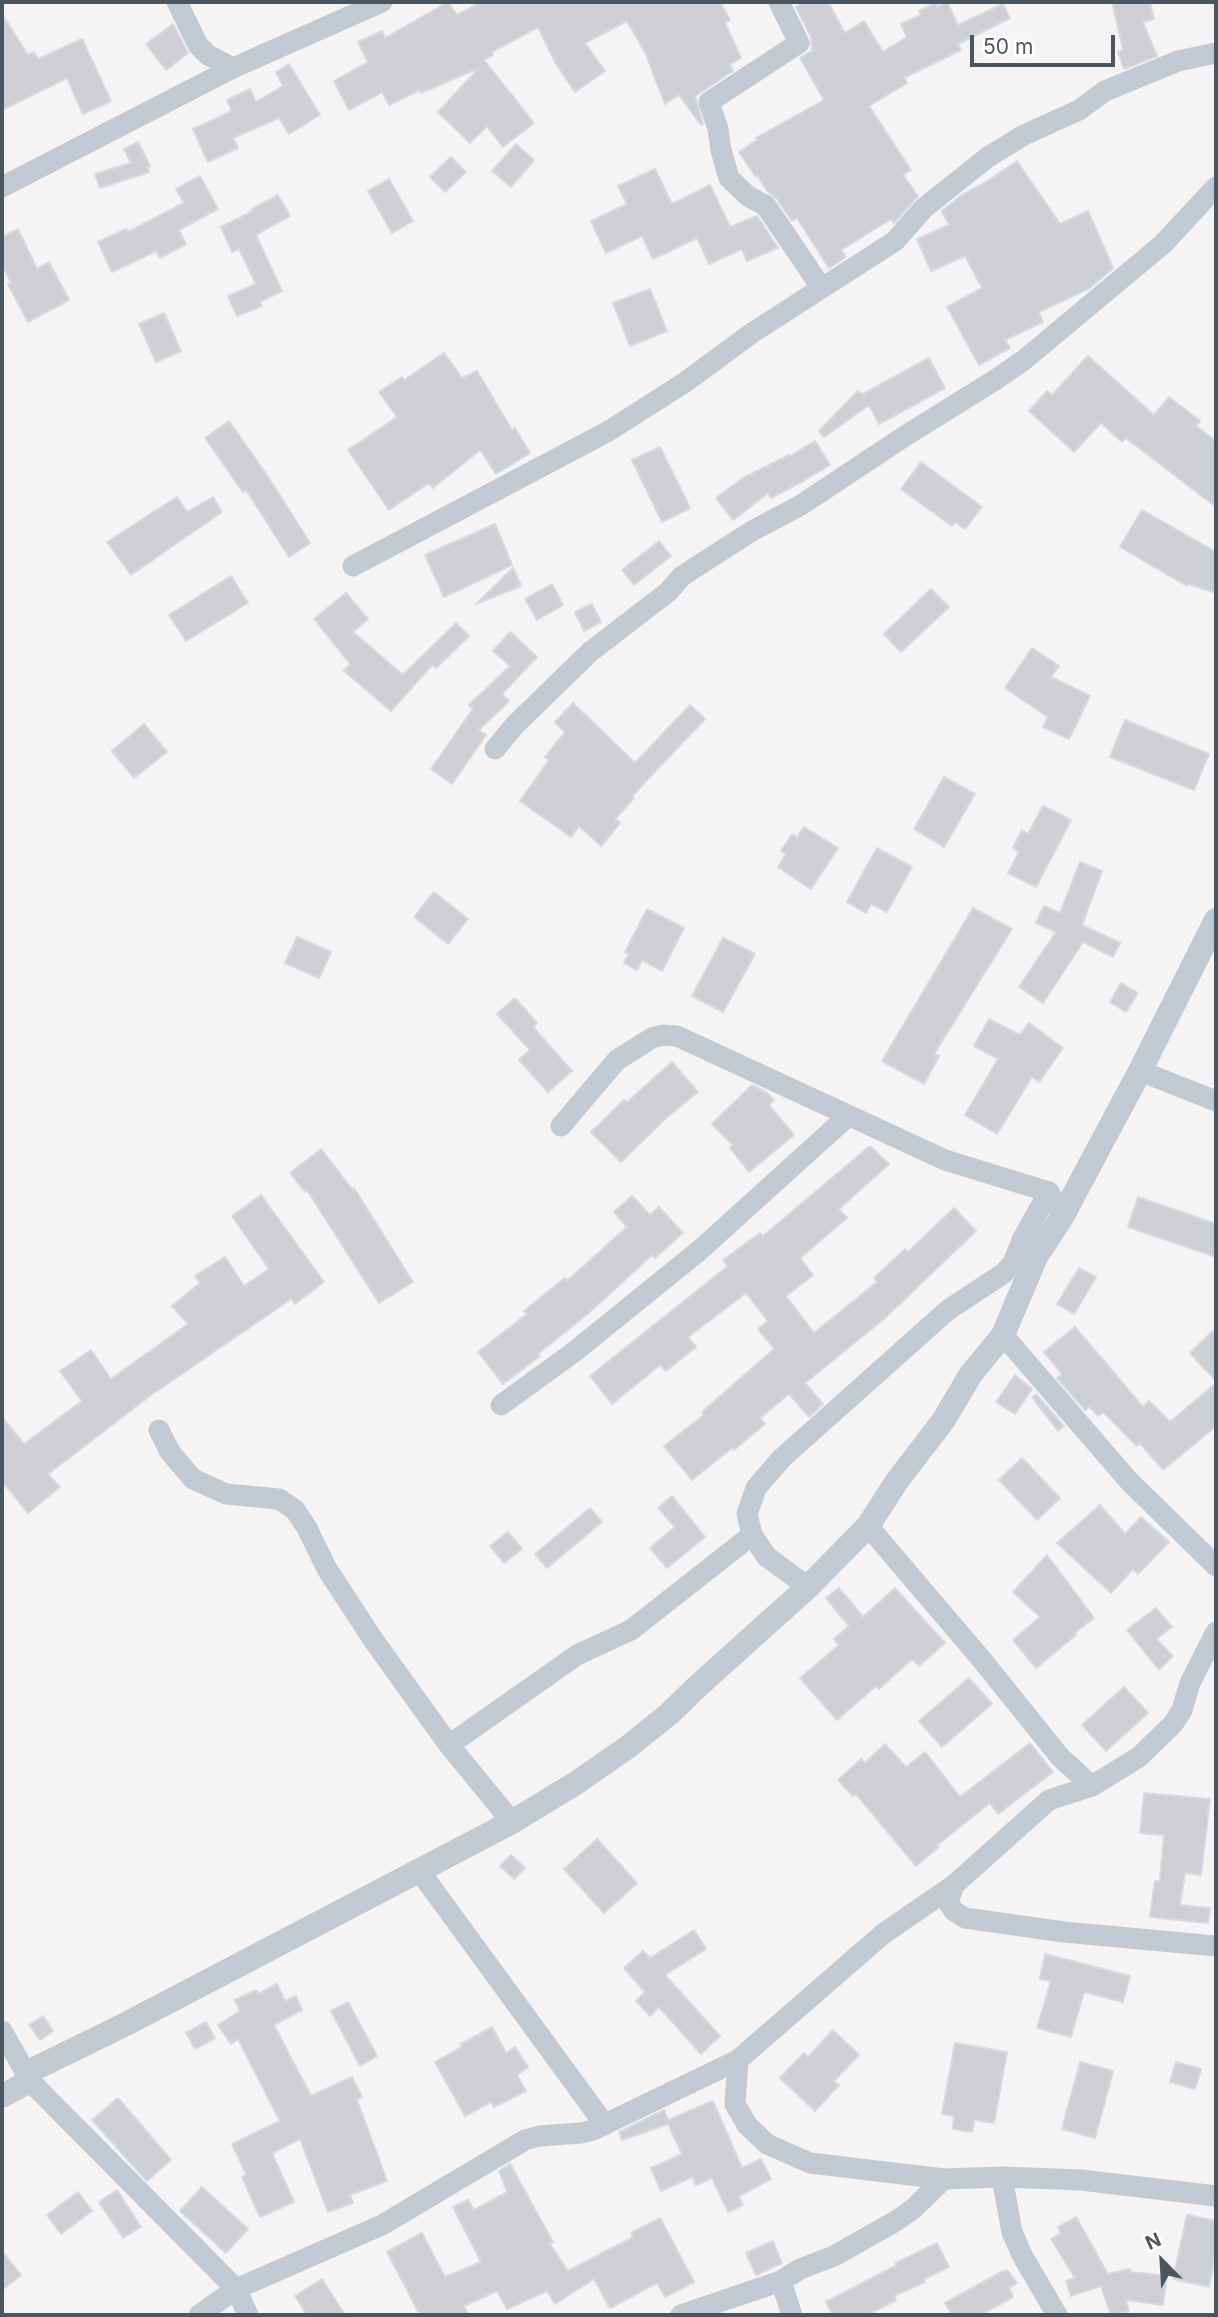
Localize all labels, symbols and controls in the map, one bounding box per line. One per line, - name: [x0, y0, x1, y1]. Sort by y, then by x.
- scale bar: [973, 21, 1118, 65]
- text: 50 m: [983, 34, 1033, 59]
- north arrow: [1127, 2226, 1197, 2296]
- text: N: [1142, 2228, 1165, 2255]

